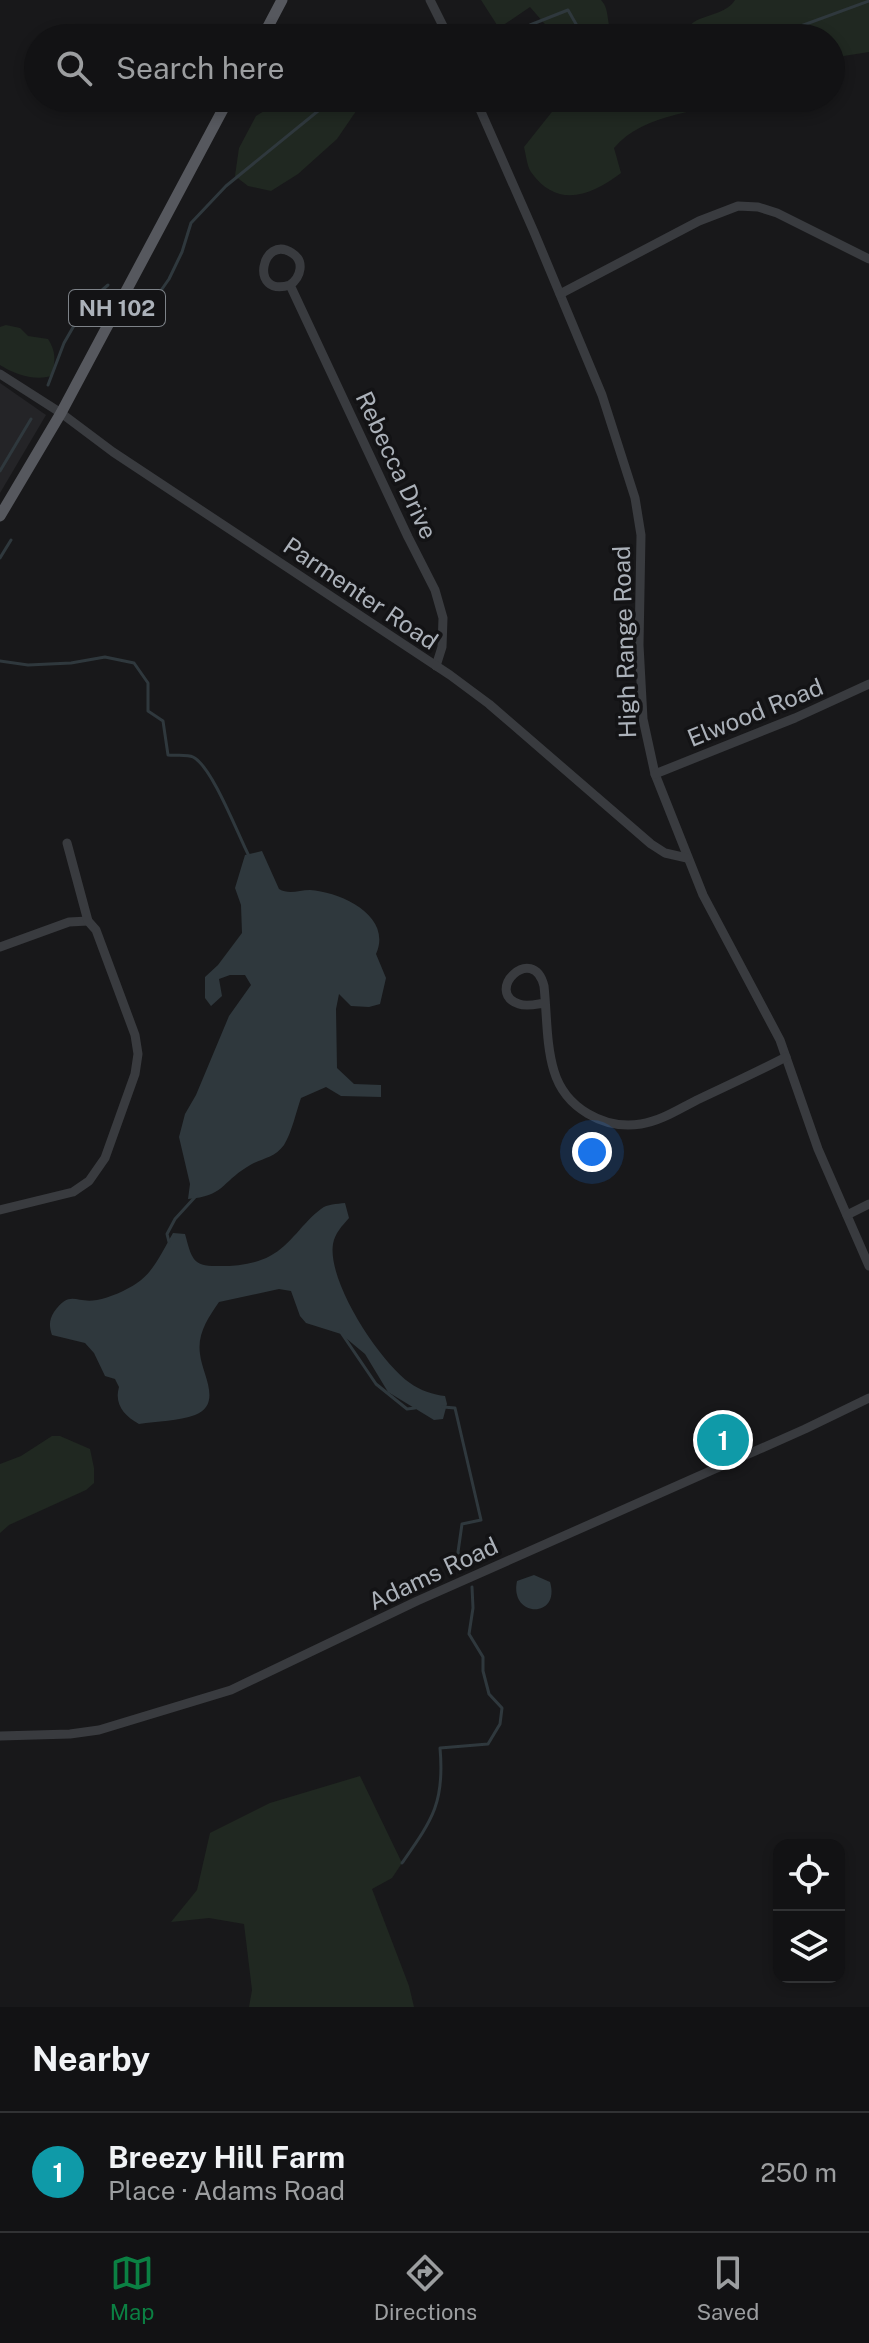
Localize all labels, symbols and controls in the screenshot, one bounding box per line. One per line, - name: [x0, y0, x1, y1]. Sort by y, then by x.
- search box: [24, 24, 845, 112]
- icon: search: [52, 46, 96, 90]
- text: Search here: [116, 50, 284, 86]
- road number: NH 102: [69, 290, 165, 326]
- street label: Rebecca Drive: [351, 387, 443, 543]
- street label: Parmenter Road: [279, 531, 443, 655]
- street label: High Range Road: [607, 545, 641, 739]
- street label: Elwood Road: [683, 672, 827, 752]
- your location: [572, 1132, 612, 1172]
- pin: 1: [697, 1410, 749, 1470]
- street label: Adams Road: [364, 1531, 502, 1615]
- map controls: [773, 1839, 845, 1983]
- button: locate: [773, 1839, 845, 1911]
- button: layers: [773, 1911, 845, 1983]
- text: Nearby: [32, 2039, 150, 2079]
- text: Breezy Hill Farm: [108, 2139, 345, 2175]
- text: 1: [52, 2157, 64, 2188]
- text: 250 m: [760, 2157, 837, 2188]
- text: Place · Adams Road: [108, 2175, 345, 2206]
- tab: Map: [110, 2251, 154, 2325]
- tab: Directions: [374, 2251, 477, 2325]
- tab: Saved: [696, 2251, 759, 2325]

